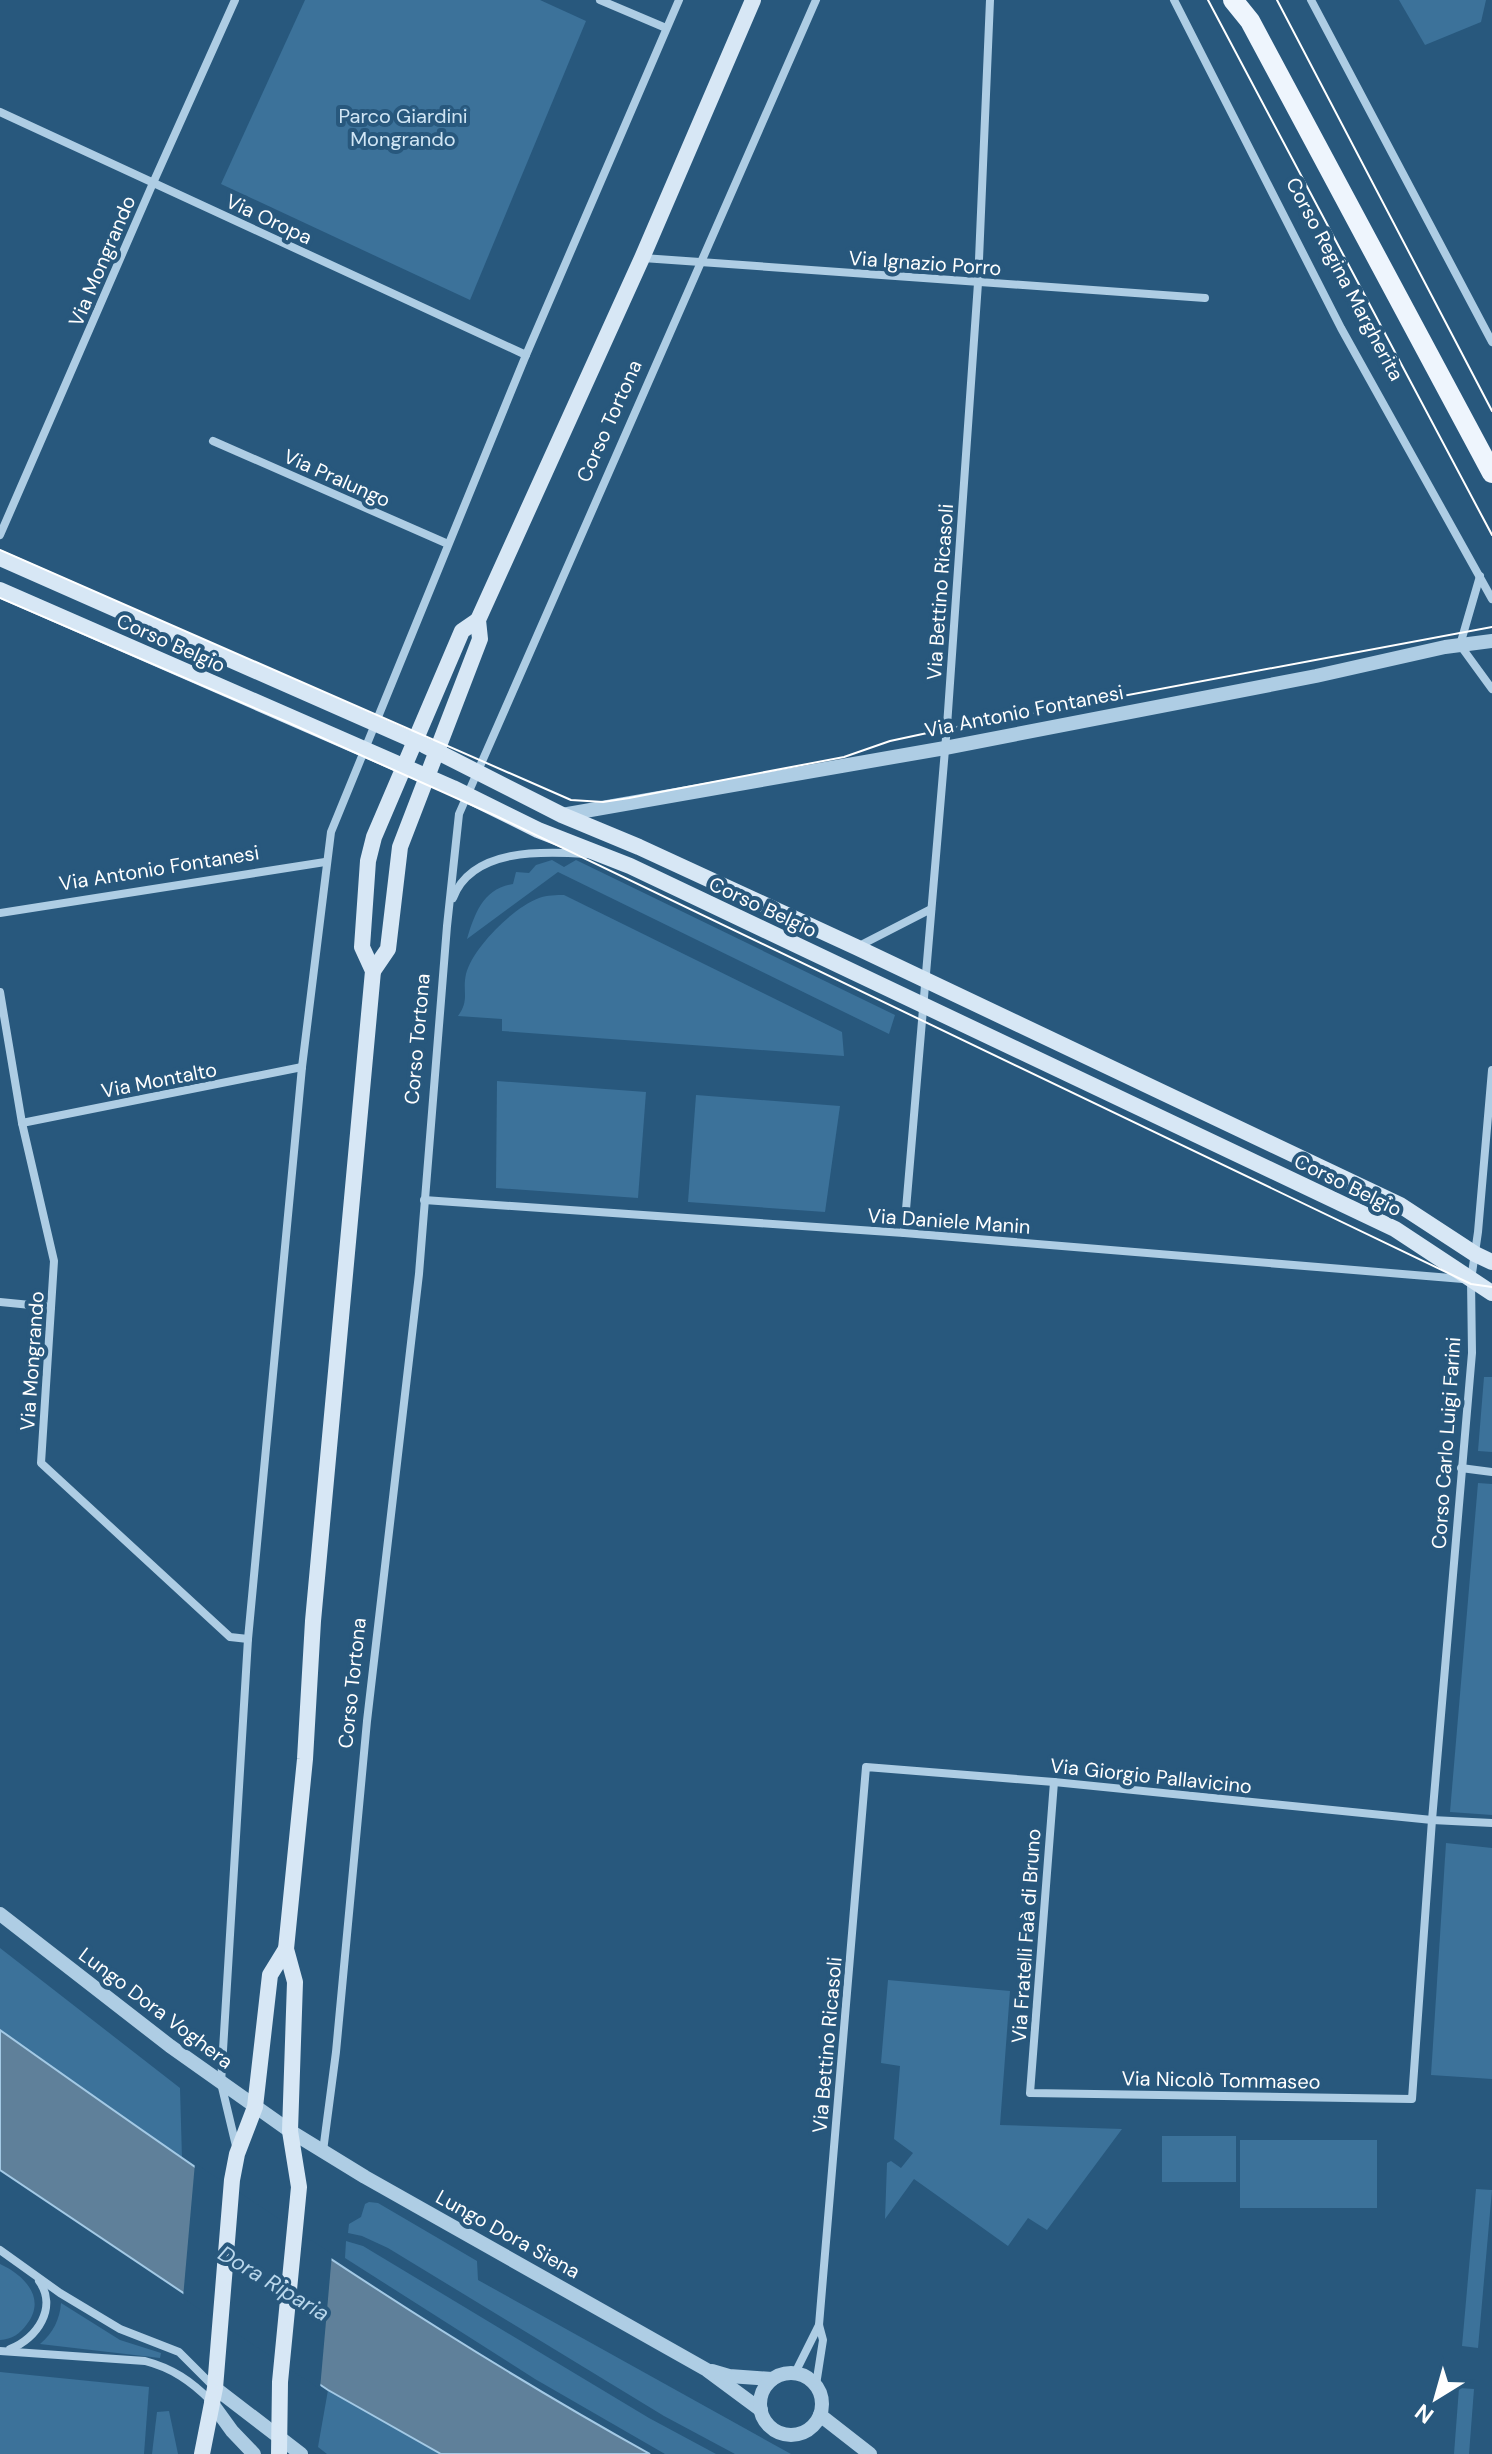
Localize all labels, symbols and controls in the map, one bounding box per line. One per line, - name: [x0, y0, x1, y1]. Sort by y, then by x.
- park label: Parco Giardini Mongrando: [338, 103, 468, 152]
- street label: Corso Regina Margherita: [1280, 173, 1410, 385]
- street label: Via Oropa: [222, 188, 316, 250]
- street label: Via Mongrando: [63, 192, 141, 330]
- street label: Via Ignazio Porro: [848, 245, 1002, 281]
- street label: Corso Tortona: [570, 356, 648, 486]
- street label: Via Pralungo: [280, 443, 394, 513]
- street label: Via Bettino Ricasoli: [921, 503, 959, 681]
- street label: Corso Belgio: [112, 607, 230, 679]
- street label: Via Antonio Fontanesi: [922, 679, 1126, 743]
- street label: Via Antonio Fontanesi: [57, 839, 261, 897]
- street label: Corso Belgio: [705, 871, 821, 943]
- street label: Corso Tortona: [398, 972, 436, 1106]
- street label: Via Montalto: [99, 1056, 219, 1104]
- street label: Corso Belgio: [1290, 1148, 1406, 1222]
- street label: Via Daniele Manin: [867, 1202, 1031, 1240]
- street label: Via Mongrando: [14, 1290, 50, 1432]
- street label: Corso Carlo Luigi Farini: [1426, 1336, 1466, 1550]
- street label: Corso Tortona: [332, 1616, 372, 1750]
- street label: Via Giorgio Pallavicino: [1049, 1752, 1253, 1800]
- street label: Via Fratelli Faà di Bruno: [1006, 1828, 1046, 2044]
- street label: Lungo Dora Voghera: [74, 1942, 238, 2074]
- street label: Via Bettino Ricasoli: [806, 1956, 848, 2134]
- street label: Via Nicolò Tommaseo: [1121, 2065, 1321, 2095]
- street label: Lungo Dora Siena: [431, 2184, 585, 2284]
- water label: Dora Riparia: [213, 2239, 335, 2328]
- north arrow: [1396, 2358, 1476, 2438]
- text: N: [1409, 2397, 1439, 2430]

